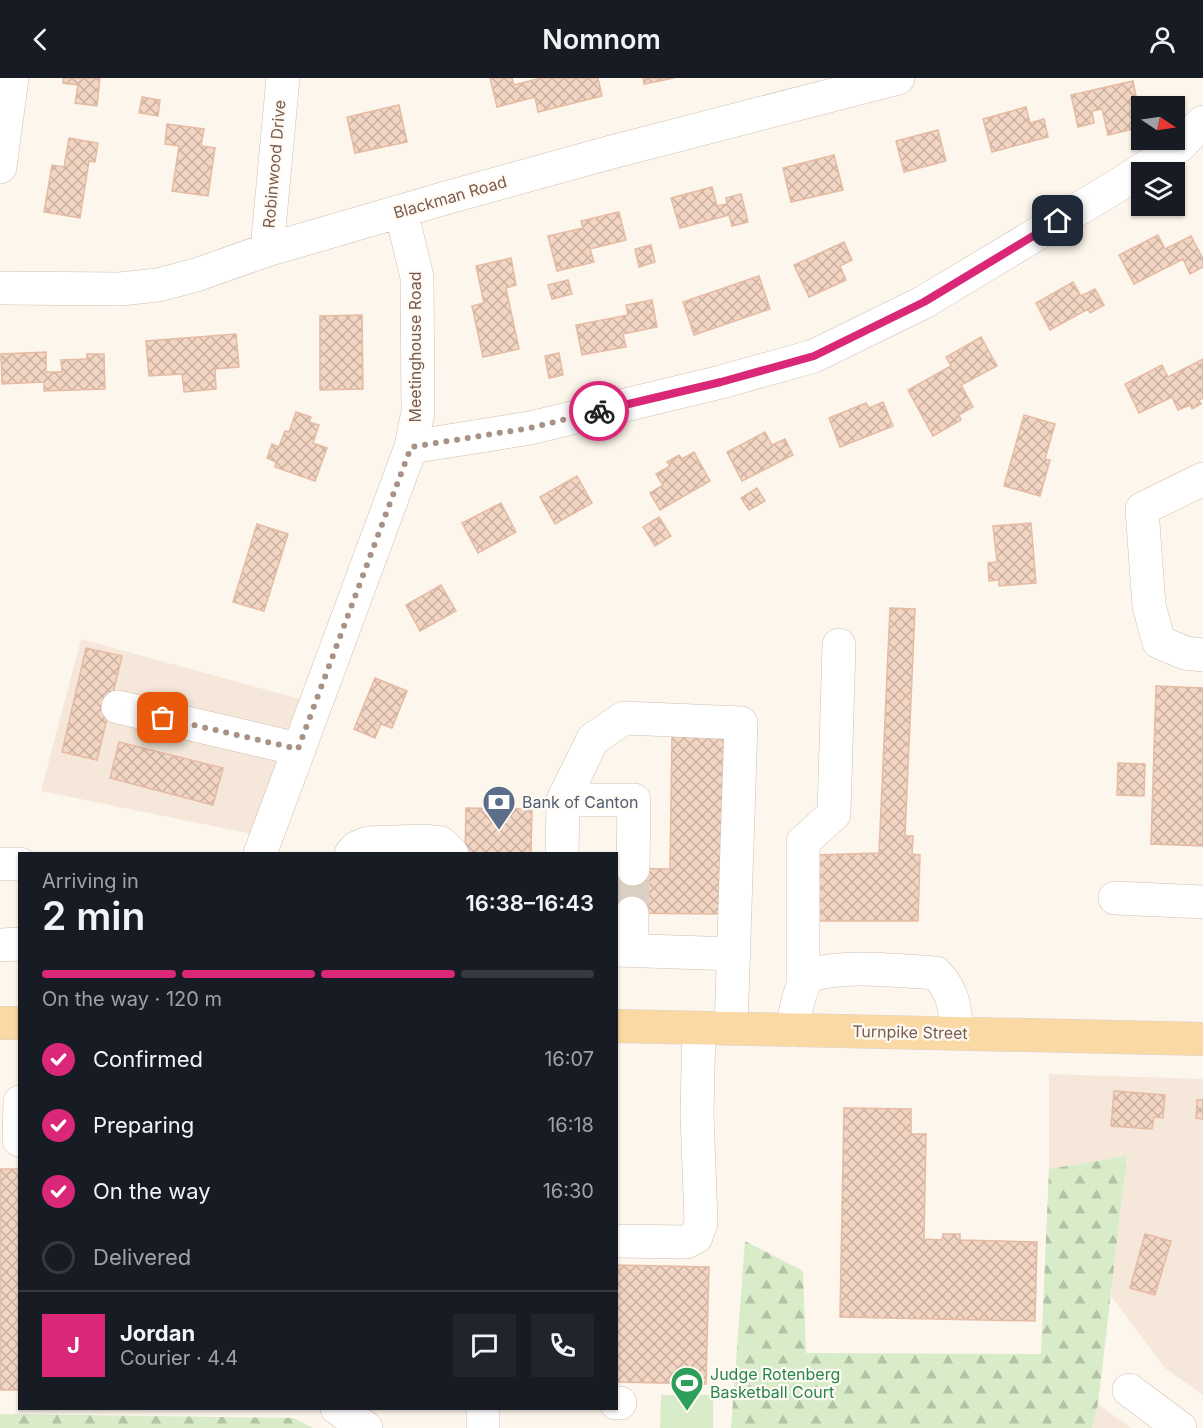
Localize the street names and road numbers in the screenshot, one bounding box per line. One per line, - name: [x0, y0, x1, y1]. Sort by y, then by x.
- street label: Robinwood Drive: [258, 99, 290, 229]
- street label: Blackman Road: [391, 171, 509, 223]
- street label: Meetinghouse Road: [405, 272, 425, 422]
- street label: Turnpike Street: [852, 1021, 968, 1043]

